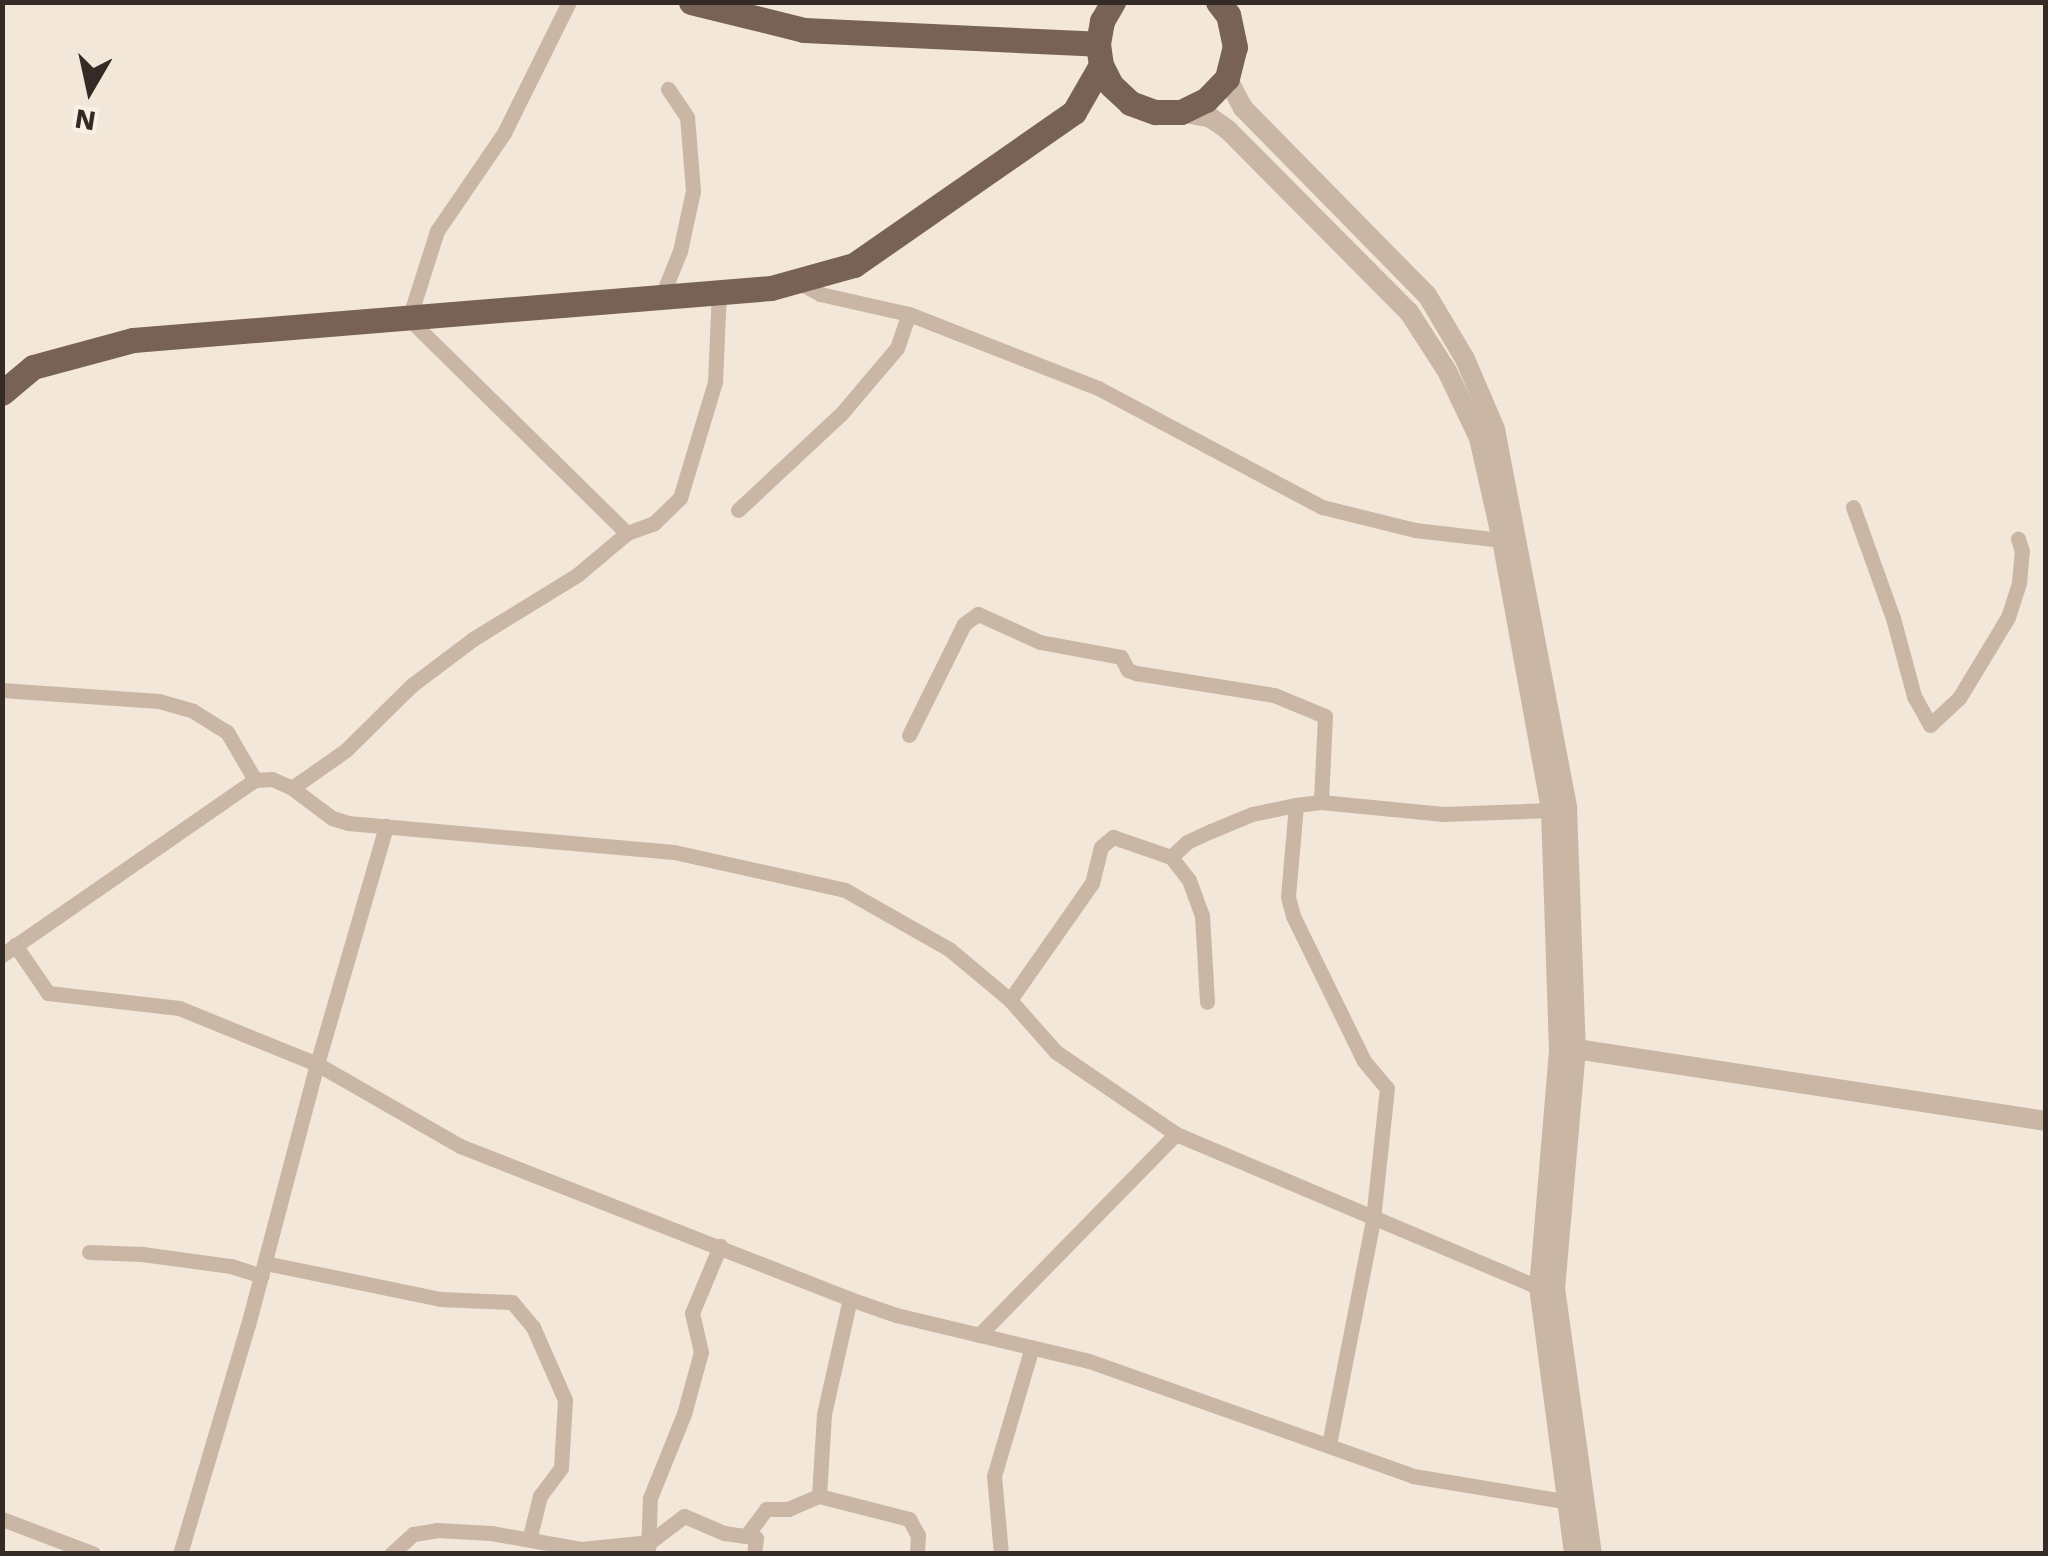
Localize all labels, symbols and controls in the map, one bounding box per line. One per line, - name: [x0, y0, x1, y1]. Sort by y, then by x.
- north arrow: [40, 40, 140, 140]
- text: N: [72, 102, 98, 138]

